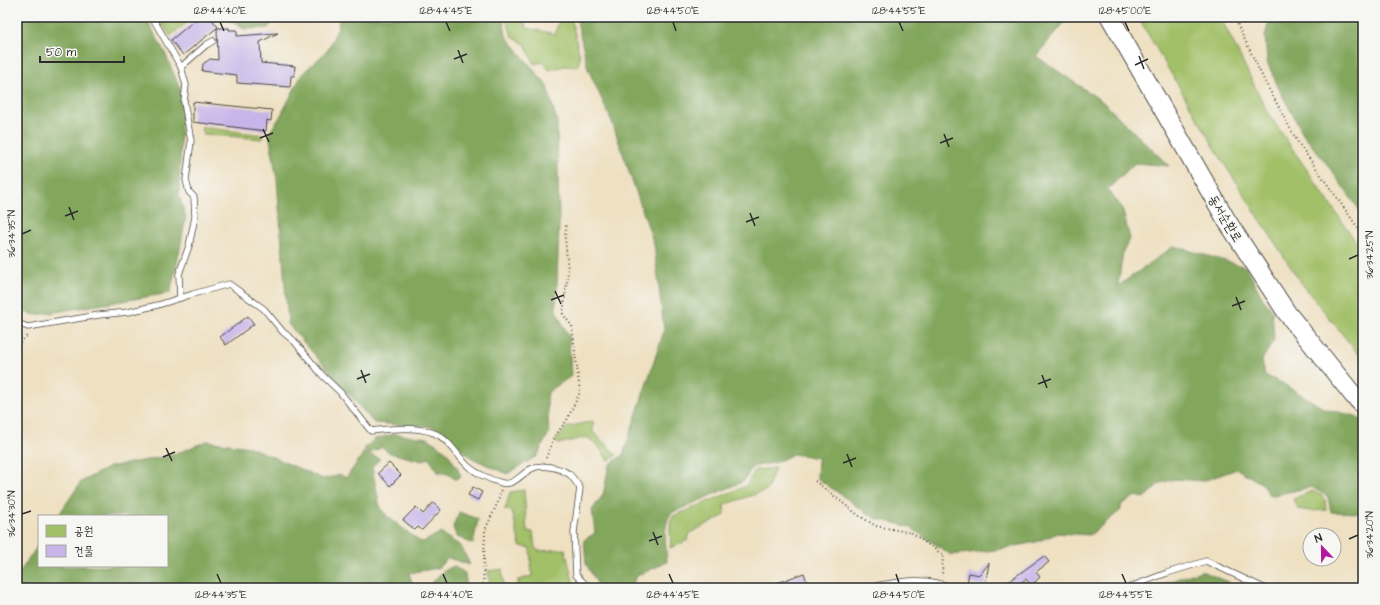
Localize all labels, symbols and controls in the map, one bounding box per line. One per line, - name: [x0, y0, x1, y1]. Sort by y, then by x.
- text: 128°44'40"E: [194, 4, 246, 18]
- text: 128°44'45"E: [419, 4, 473, 18]
- text: 128°44'50"E: [647, 4, 699, 18]
- text: 128°44'55"E: [872, 4, 926, 18]
- text: 128°45'00"E: [1099, 4, 1151, 18]
- scale bar: [40, 38, 124, 64]
- text: 50 m: [46, 44, 77, 61]
- street label: 동서순환로: [1204, 191, 1246, 246]
- text: 36°34'35"N: [5, 210, 19, 258]
- text: 36°34'25"N: [1363, 231, 1377, 279]
- text: 36°34'30"N: [5, 490, 19, 538]
- text: 36°34'20"N: [1363, 511, 1377, 559]
- legend: [38, 515, 168, 567]
- text: 공원: [74, 523, 93, 540]
- north arrow: [1302, 527, 1342, 567]
- text: N: [1312, 530, 1325, 546]
- text: 건물: [74, 543, 94, 560]
- text: 128°44'35"E: [195, 588, 247, 602]
- text: 128°44'40"E: [421, 588, 473, 602]
- text: 128°44'45"E: [646, 588, 700, 602]
- text: 128°44'50"E: [873, 588, 925, 602]
- text: 128°44'55"E: [1099, 588, 1153, 602]

